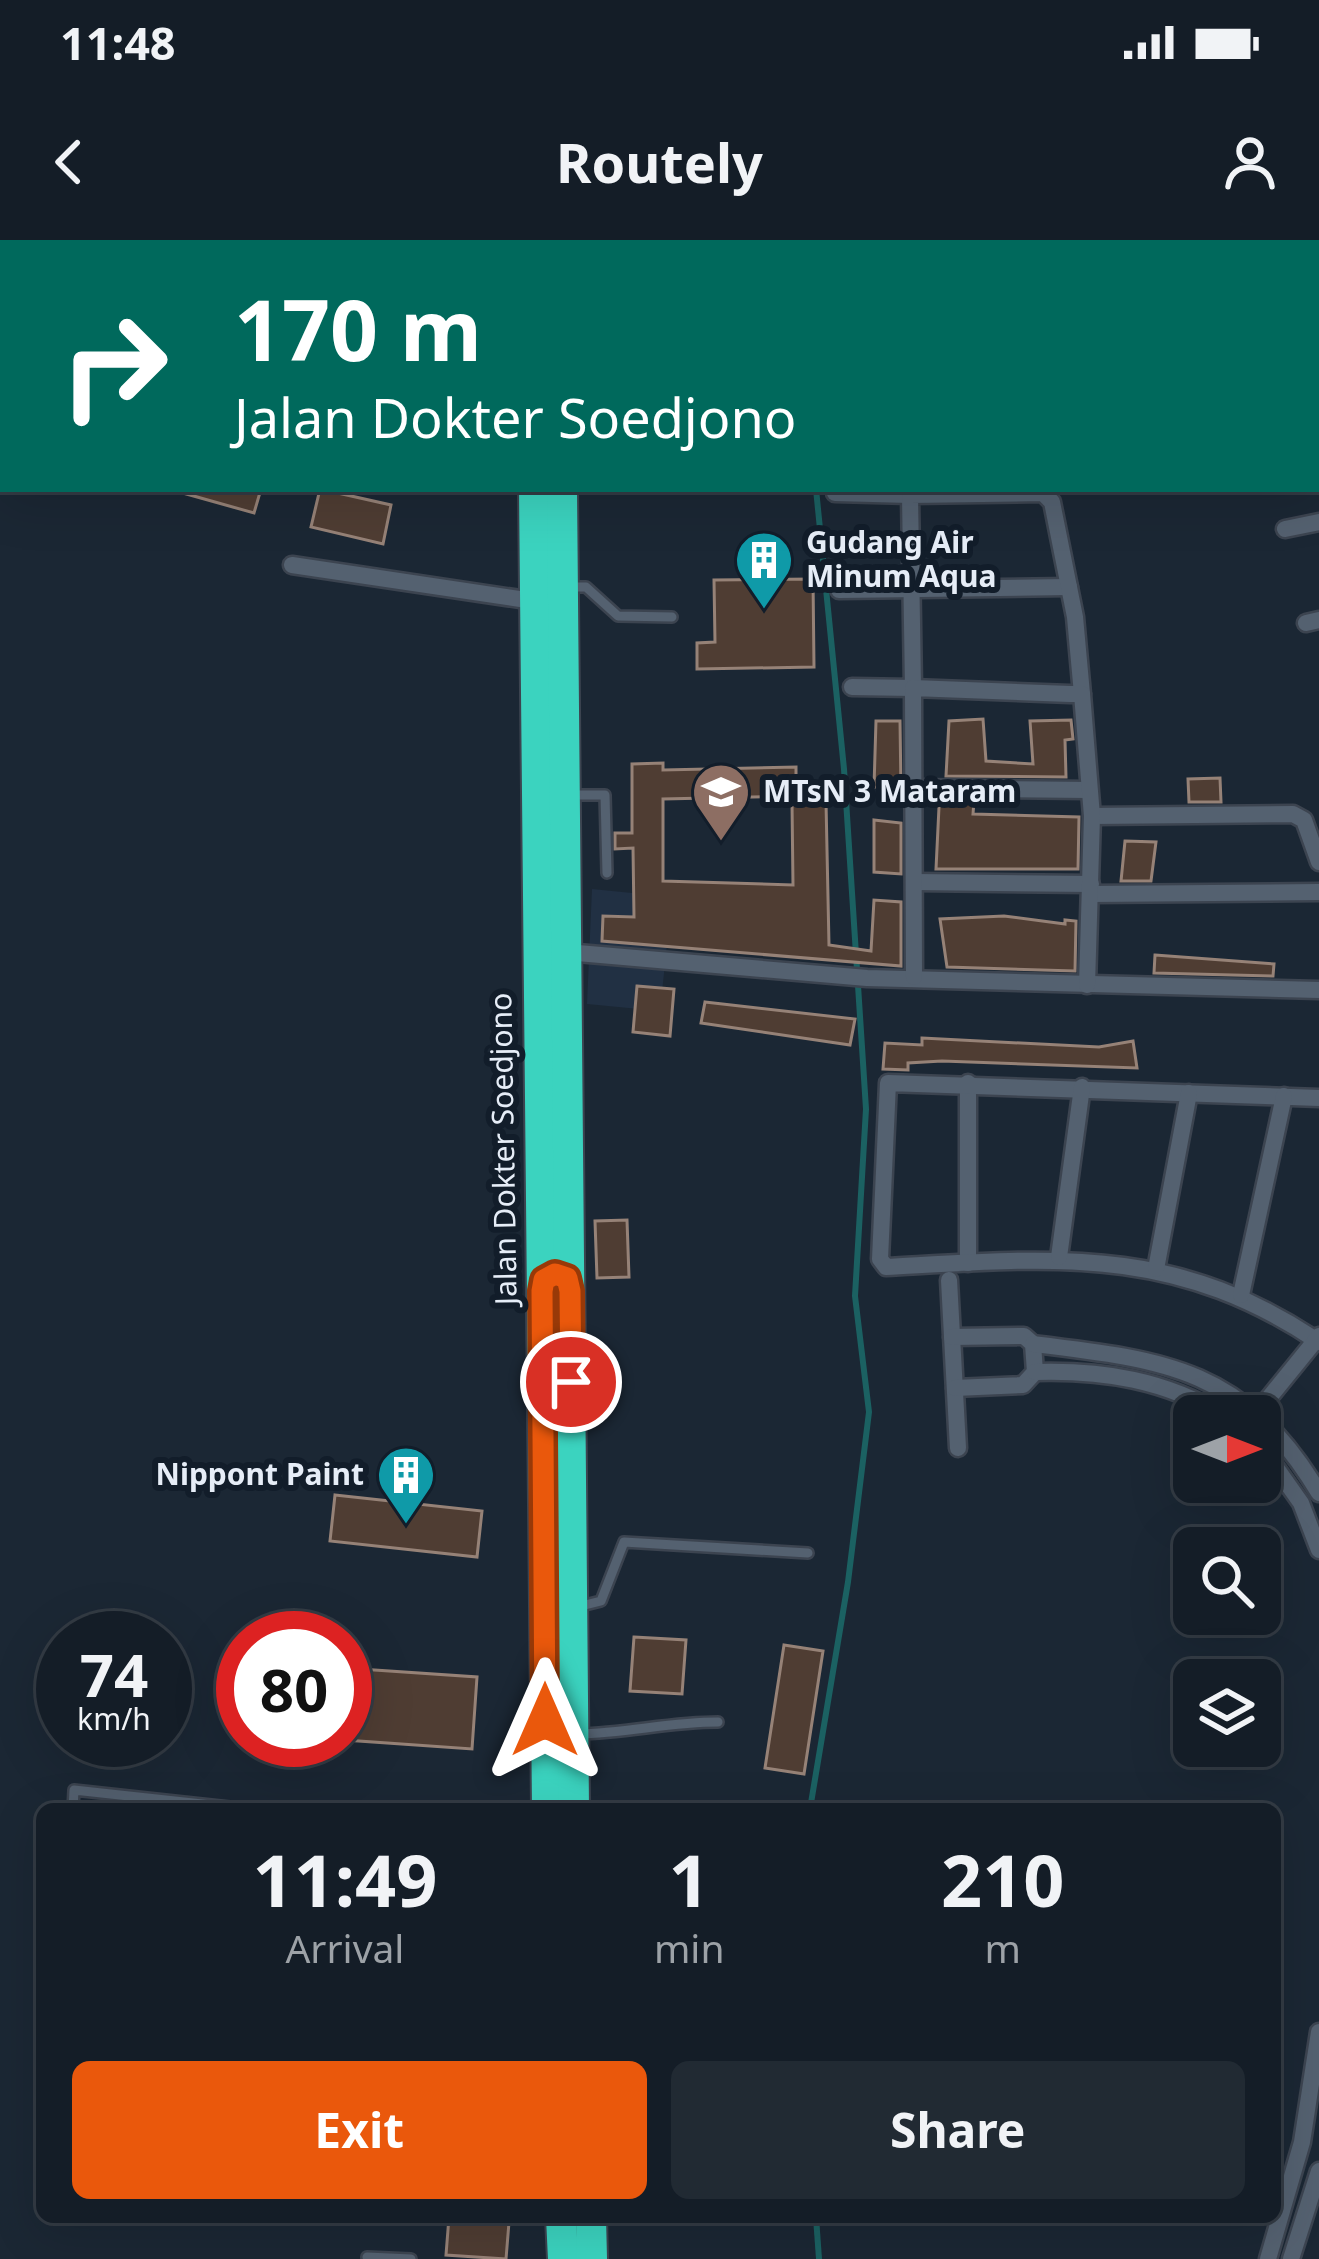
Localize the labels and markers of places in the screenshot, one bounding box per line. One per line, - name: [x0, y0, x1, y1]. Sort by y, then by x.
- place label: Gudang Air Minum Aqua: [806, 521, 997, 596]
- building icon: Gudang Air Minum Aqua: [733, 529, 795, 611]
- school or university icon: MTsN 3 Mataram: [690, 761, 752, 843]
- place label: MTsN 3 Mataram: [763, 770, 1016, 811]
- pin: [520, 1331, 622, 1433]
- building icon: Nippont Paint: [375, 1444, 437, 1526]
- place label: Nippont Paint: [156, 1453, 364, 1494]

